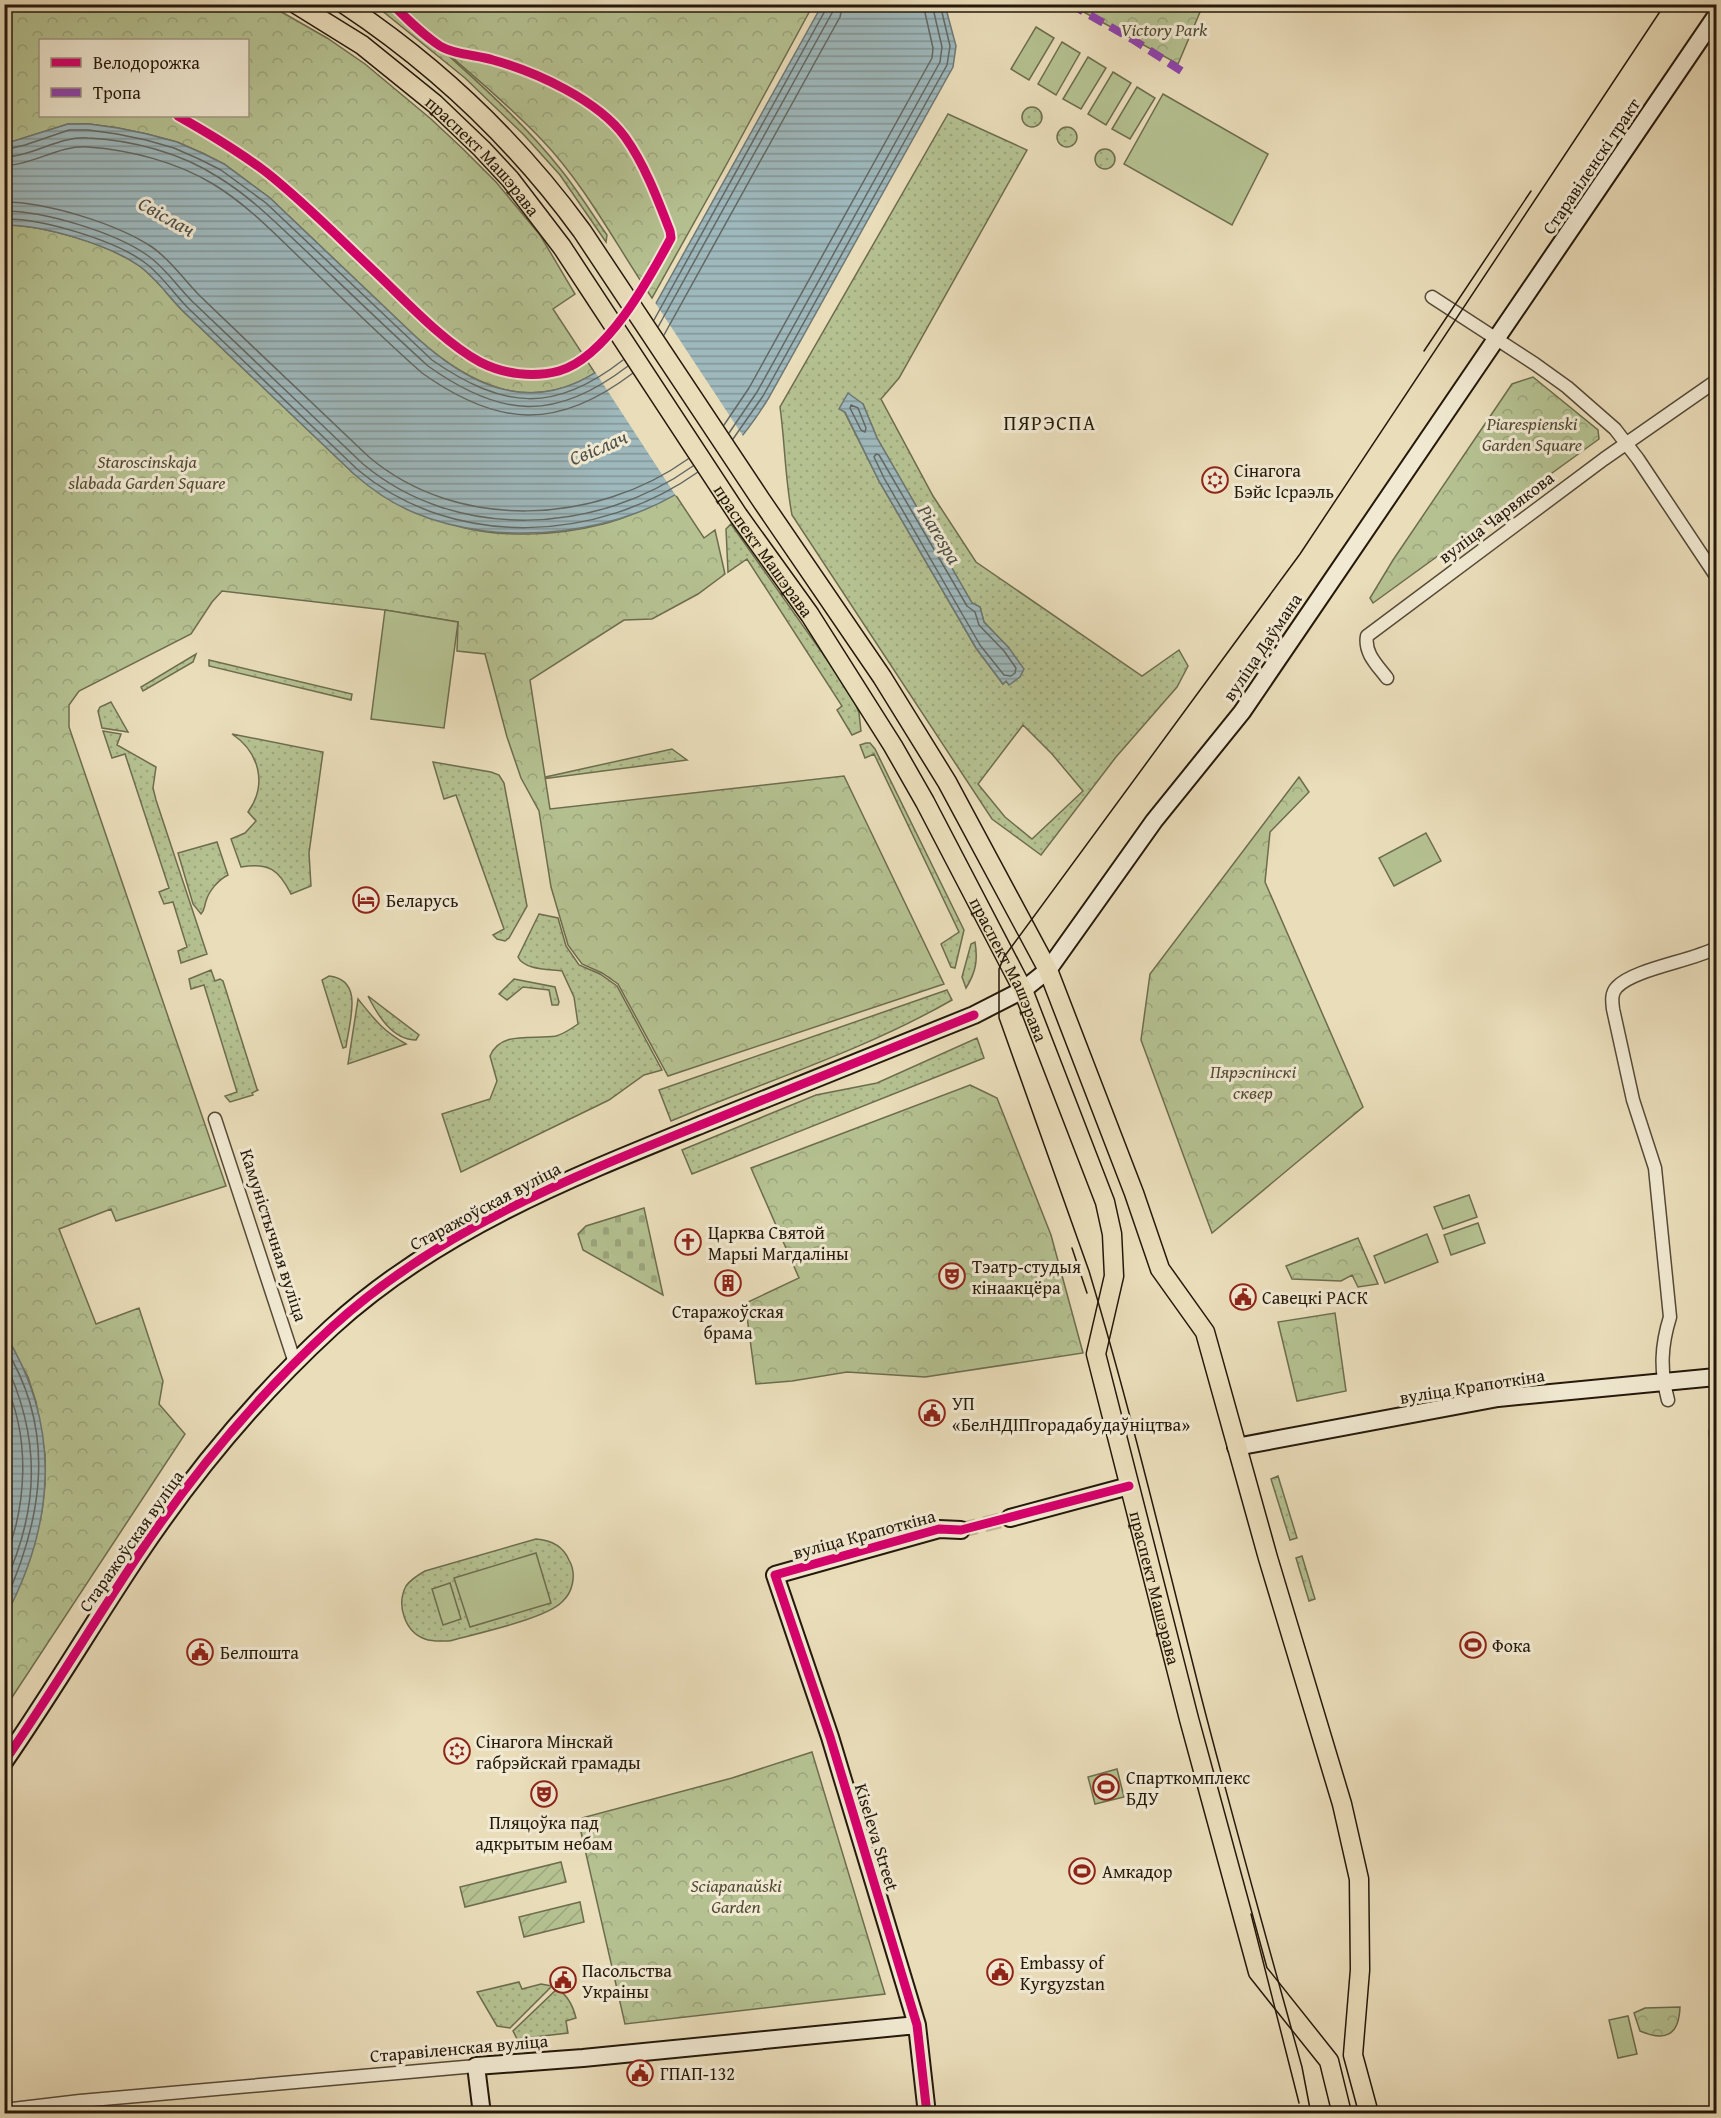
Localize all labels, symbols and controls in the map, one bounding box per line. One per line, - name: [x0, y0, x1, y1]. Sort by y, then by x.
- park label: Victory Park: [1121, 16, 1208, 43]
- legend: [39, 39, 249, 117]
- text: Велодорожка: [93, 49, 200, 76]
- text: Тропа: [93, 79, 141, 106]
- street label: праспект Машэрава: [420, 88, 547, 222]
- street label: Старавіленскі тракт: [1535, 92, 1647, 240]
- water label: Свіслач: [133, 189, 201, 244]
- district label: ПЯРЭСПА: [1003, 408, 1097, 437]
- park label: Piarespienski Garden Square: [1482, 410, 1582, 458]
- water label: Свіслач: [564, 422, 632, 472]
- park label: Staroscinskaja slabada Garden Square: [68, 448, 225, 496]
- place label: Сінагога Бэйс Ісраэль: [1234, 457, 1334, 505]
- street label: вуліца Чарвякова: [1432, 464, 1560, 570]
- synagogue icon: Сінагога Бэйс Ісраэль: [1200, 465, 1230, 495]
- street label: праспект Машэрава: [708, 479, 821, 623]
- water label: Piarespa: [910, 498, 970, 570]
- street label: вуліца Даўмана: [1216, 587, 1308, 707]
- hotel icon: Беларусь: [351, 885, 381, 915]
- place label: Беларусь: [386, 887, 458, 914]
- street label: праспект Машэрава: [963, 892, 1055, 1046]
- park label: Пярэспінскі сквер: [1210, 1058, 1296, 1106]
- street label: Камуністычная вуліца: [233, 1145, 315, 1325]
- street label: Старажоўская вуліца: [405, 1155, 566, 1257]
- place label: Царква Святой Марыі Магдаліны: [708, 1219, 849, 1267]
- church icon: Царква Святой Марыі Магдаліны: [673, 1227, 703, 1257]
- place label: Тэатр-студыя кінаакцёра: [972, 1253, 1081, 1301]
- theatre icon: Тэатр-студыя кінаакцёра: [937, 1261, 967, 1291]
- building icon: Старажоўская брама: [713, 1268, 743, 1298]
- public building icon: Савецкі РАСК: [1228, 1282, 1258, 1312]
- place label: Савецкі РАСК: [1262, 1284, 1368, 1311]
- place label: Старажоўская брама: [672, 1298, 784, 1346]
- street label: вуліца Крапоткіна: [1398, 1361, 1547, 1411]
- place label: УП «БелНДІПгорадабудаўніцтва»: [952, 1390, 1190, 1438]
- public building icon: УП «БелНДІПгорадабудаўніцтва»: [917, 1398, 947, 1428]
- street label: Старажоўская вуліца: [72, 1464, 190, 1617]
- street label: вуліца Крапоткіна: [790, 1502, 939, 1566]
- street label: праспект Машэрава: [1123, 1508, 1188, 1668]
- sports icon: Фока: [1458, 1630, 1488, 1660]
- place label: Фока: [1492, 1632, 1531, 1659]
- public building icon: Белпошта: [185, 1637, 215, 1667]
- place label: Белпошта: [220, 1639, 299, 1666]
- place label: Сінагога Мінскай габрэйскай грамады: [476, 1728, 641, 1776]
- synagogue icon: Сінагога Мінскай габрэйскай грамады: [442, 1736, 472, 1766]
- place label: Спарткомплекс БДУ: [1126, 1764, 1250, 1812]
- sports icon: Спарткомплекс БДУ: [1091, 1772, 1121, 1802]
- theatre icon: Пляцоўка пад адкрытым небам: [529, 1779, 559, 1809]
- street label: Kiseleva Street: [848, 1780, 906, 1895]
- place label: Пляцоўка пад адкрытым небам: [475, 1809, 613, 1857]
- sports icon: Амкадор: [1067, 1856, 1097, 1886]
- place label: Амкадор: [1102, 1858, 1173, 1885]
- park label: Sciapanaŭski Garden: [690, 1872, 782, 1920]
- place label: Embassy of Kyrgyzstan: [1020, 1949, 1106, 1997]
- place label: Пасольства Украіны: [582, 1957, 672, 2005]
- public building icon: Embassy of Kyrgyzstan: [985, 1957, 1015, 1987]
- public building icon: Пасольства Украіны: [548, 1965, 578, 1995]
- street label: Старавіленская вуліца: [369, 2027, 550, 2069]
- public building icon: ГПАП-132: [625, 2058, 655, 2088]
- place label: ГПАП-132: [660, 2060, 735, 2087]

